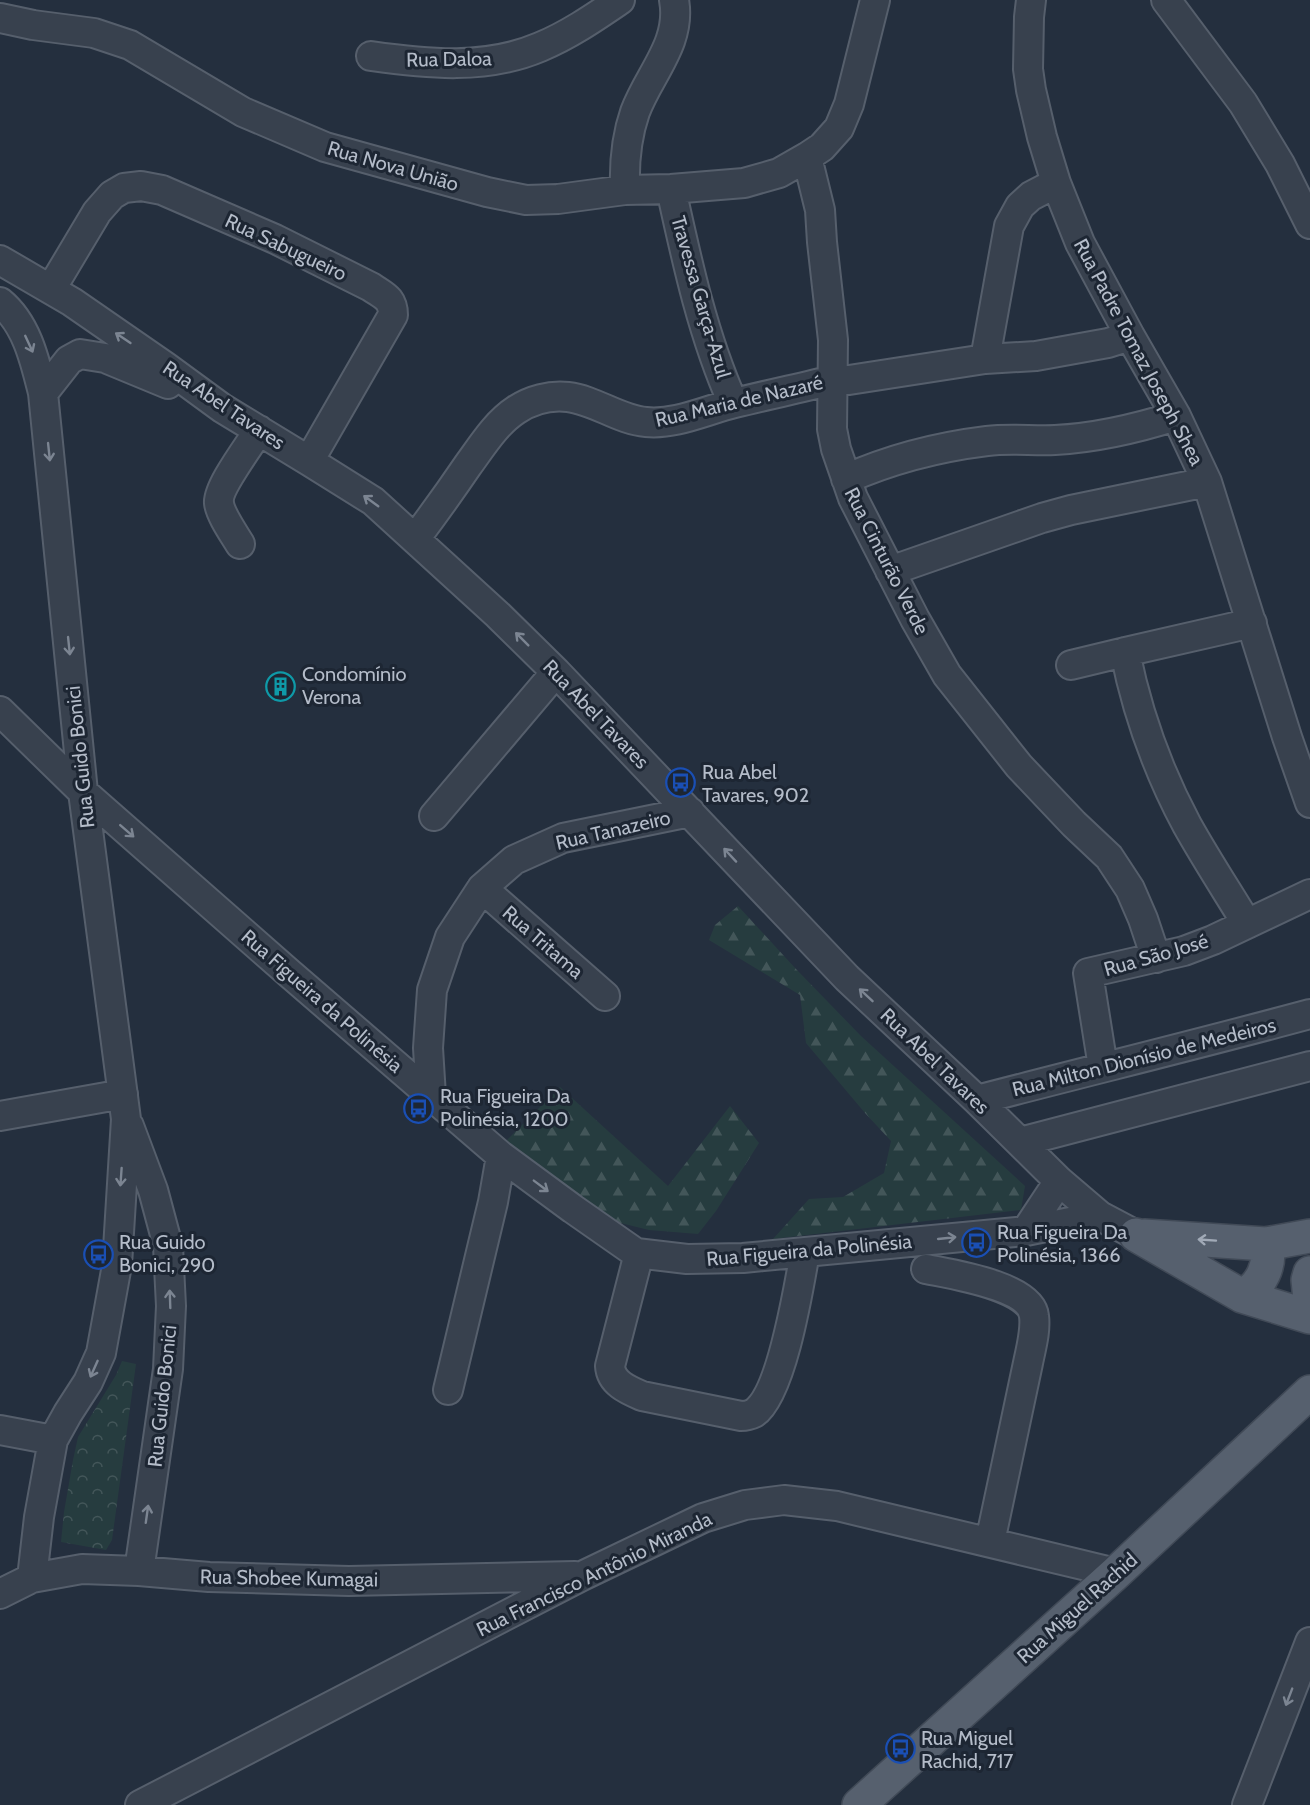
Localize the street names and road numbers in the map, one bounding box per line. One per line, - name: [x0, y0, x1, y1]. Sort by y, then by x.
- street label: Rua Daloa: [406, 46, 492, 72]
- street label: Rua Nova União: [325, 136, 461, 196]
- street label: Rua Sabugueiro: [221, 208, 351, 286]
- street label: Travessa Garça-Azul: [666, 213, 736, 381]
- street label: Rua Padre Tomaz Joseph Shea: [1069, 235, 1209, 470]
- street label: Rua Abel Tavares: [158, 355, 290, 455]
- street label: Rua Maria de Nazaré: [653, 370, 825, 432]
- street label: Rua Cinturão Verde: [840, 483, 934, 639]
- street label: Rua Abel Tavares: [538, 655, 654, 773]
- street label: Rua Guido Bonici: [61, 685, 99, 829]
- street label: Rua Tanazeiro: [553, 805, 673, 855]
- street label: Rua Tritama: [498, 900, 589, 984]
- street label: Rua Figueira da Polinésia: [236, 924, 408, 1078]
- street label: Rua São José: [1101, 929, 1211, 981]
- street label: Rua Abel Tavares: [876, 1003, 994, 1119]
- street label: Rua Milton Dionísio de Medeiros: [1010, 1013, 1278, 1101]
- street label: Rua Figueira da Polinésia: [705, 1229, 913, 1271]
- street label: Rua Guido Bonici: [143, 1324, 181, 1468]
- street label: Rua Francisco Antônio Miranda: [472, 1506, 716, 1642]
- street label: Rua Miguel Rachid: [1012, 1548, 1142, 1668]
- street label: Rua Shobee Kumagai: [200, 1564, 378, 1592]

